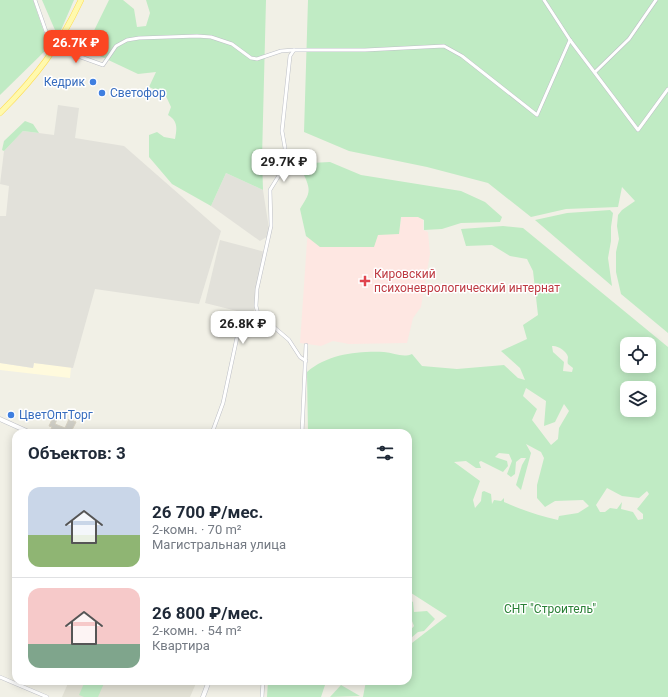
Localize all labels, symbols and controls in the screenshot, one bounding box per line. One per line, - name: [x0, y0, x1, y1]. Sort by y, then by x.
- pin: 26.7K ₽: [39, 30, 113, 64]
- text: 26.7K ₽: [53, 35, 99, 50]
- place label: Кедрик: [44, 75, 86, 89]
- marker: Кедрик: [88, 77, 98, 87]
- place label: Светофор: [110, 86, 166, 100]
- marker: Светофор: [97, 88, 107, 98]
- pin: 29.7K ₽: [247, 149, 321, 183]
- text: 29.7K ₽: [261, 154, 307, 169]
- place label: Кировский психоневрологический интернат: [374, 267, 560, 295]
- marker: Кировский психоневрологический интернат: [359, 275, 371, 287]
- pin: 26.8K ₽: [206, 311, 280, 345]
- text: 26.8K ₽: [220, 316, 266, 331]
- map controls: [620, 337, 656, 417]
- button: locate: [620, 337, 656, 373]
- button: layers: [620, 381, 656, 417]
- place label: ЦветОптТорг: [19, 408, 93, 422]
- marker: ЦветОптТорг: [6, 410, 16, 420]
- icon: filters: [374, 442, 396, 464]
- text: Объектов: 3: [28, 443, 126, 463]
- text: 26 700 ₽/мес.: [152, 502, 263, 522]
- icon: home: [60, 503, 108, 551]
- text: 2-комн. · 70 m²: [152, 522, 242, 537]
- text: Магистральная улица: [152, 537, 286, 552]
- park label: СНТ "Строитель": [504, 602, 596, 616]
- text: 26 800 ₽/мес.: [152, 603, 263, 623]
- icon: home: [60, 604, 108, 652]
- text: 2-комн. · 54 m²: [152, 623, 242, 638]
- text: Квартира: [152, 638, 210, 653]

